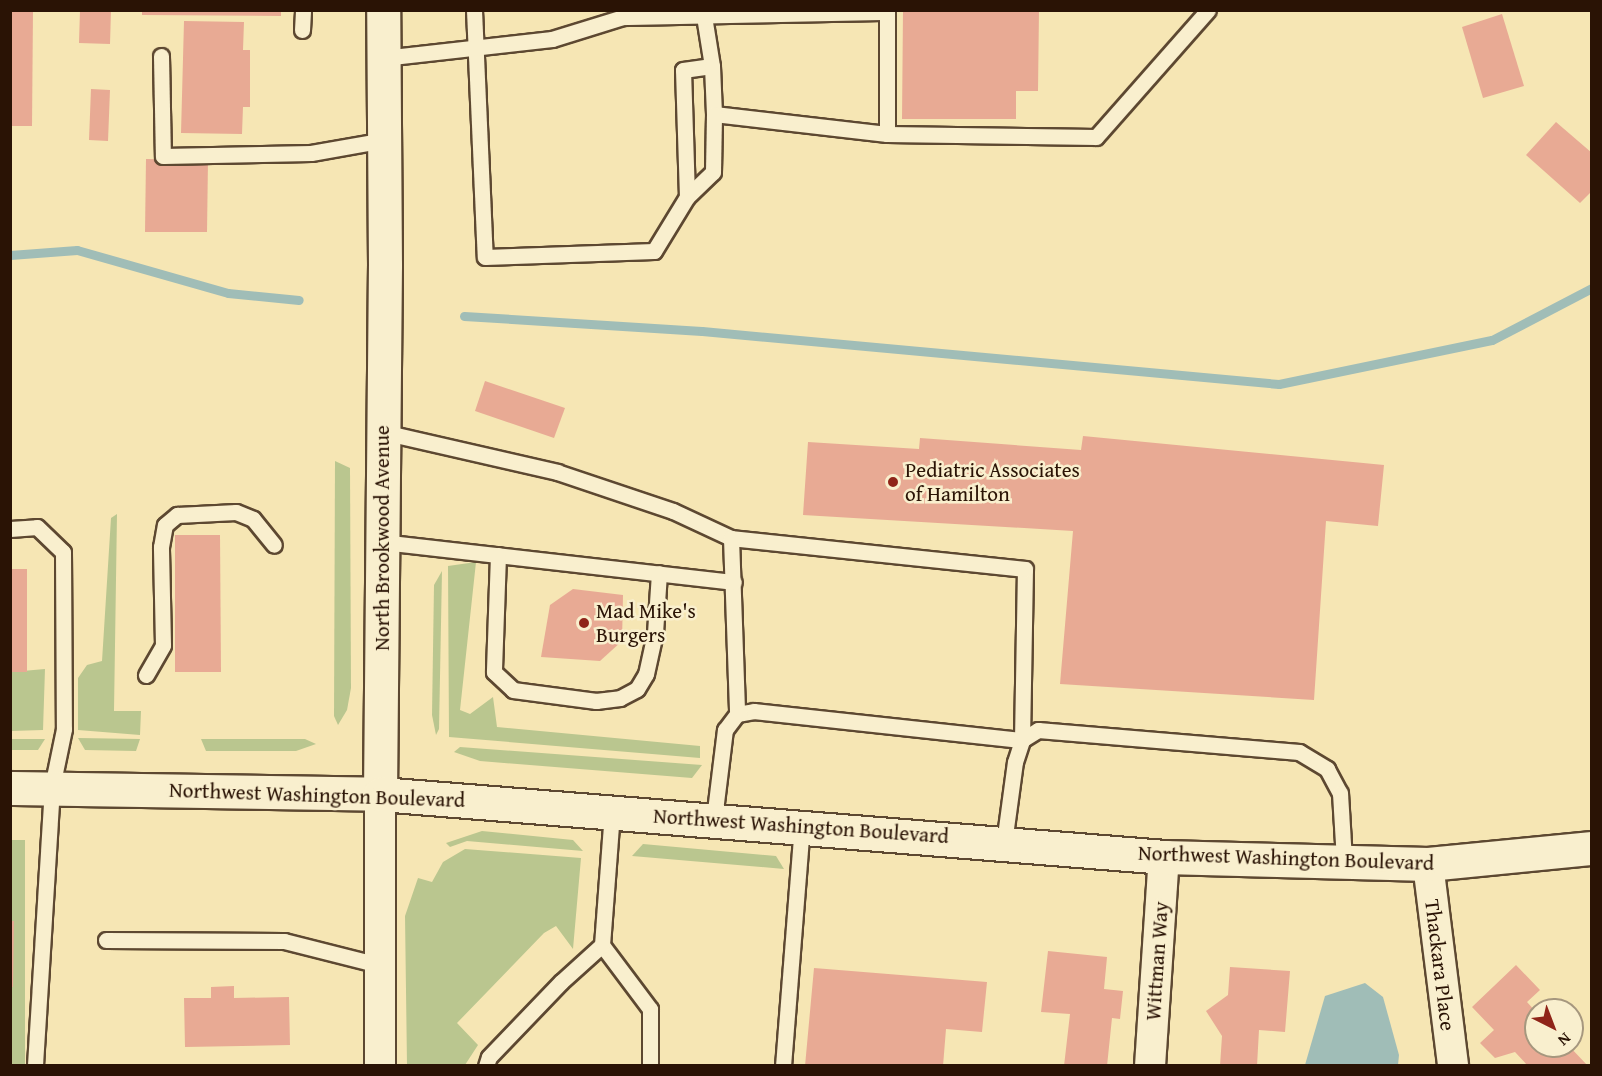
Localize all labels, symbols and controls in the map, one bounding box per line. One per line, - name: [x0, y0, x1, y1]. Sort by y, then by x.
- street label: North Brookwood Avenue: [369, 425, 395, 651]
- place label: Pediatric Associates of Hamilton: [905, 457, 1080, 507]
- marker: Pediatric Associates of Hamilton: [886, 475, 900, 489]
- place label: Mad Mike's Burgers: [596, 598, 696, 648]
- marker: Mad Mike's Burgers: [577, 616, 591, 630]
- street label: Northwest Washington Boulevard: [169, 777, 465, 813]
- street label: Northwest Washington Boulevard: [652, 803, 950, 849]
- street label: Northwest Washington Boulevard: [1138, 840, 1434, 876]
- street label: Thackara Place: [1419, 898, 1461, 1032]
- street label: Wittman Way: [1140, 901, 1174, 1021]
- north arrow: [1524, 998, 1584, 1058]
- text: N: [1553, 1027, 1577, 1052]

